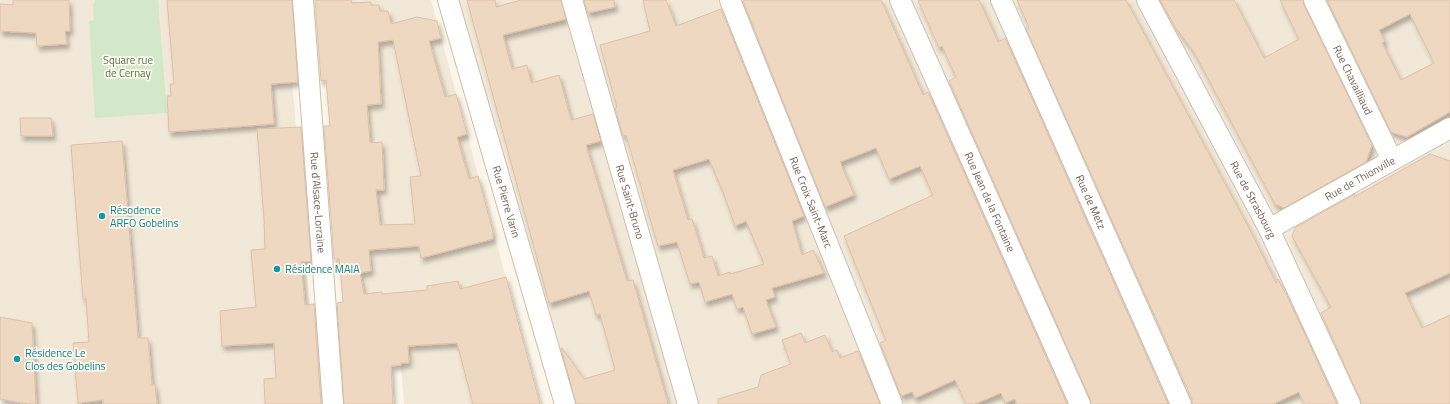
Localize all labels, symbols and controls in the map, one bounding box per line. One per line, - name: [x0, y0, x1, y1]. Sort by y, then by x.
- street label: Rue Chavailliaud: [1329, 42, 1377, 118]
- park label: Square rue de Cernay: [103, 52, 153, 81]
- street label: Rue Jean de la Fontaine: [961, 149, 1019, 255]
- street label: Rue d'Alsace-Lorraine: [306, 151, 330, 254]
- street label: Rue de Thionville: [1322, 152, 1398, 204]
- street label: Rue Croix Saint-Marc: [786, 154, 837, 251]
- street label: Rue de Strasbourg: [1226, 158, 1280, 241]
- street label: Rue Saint-Bruno: [612, 163, 648, 241]
- street label: Rue Pierre Varin: [488, 164, 524, 240]
- street label: Rue de Metz: [1072, 172, 1110, 232]
- place label: Résodence ARFO Gobelins: [110, 202, 179, 231]
- marker: Résodence ARFO Gobelins: [97, 211, 107, 221]
- place label: Résidence MAIA: [285, 261, 360, 277]
- marker: Résidence MAIA: [272, 264, 282, 274]
- place label: Résidence Le Clos des Gobelins: [25, 345, 106, 374]
- marker: Résidence Le Clos des Gobelins: [12, 354, 22, 364]

